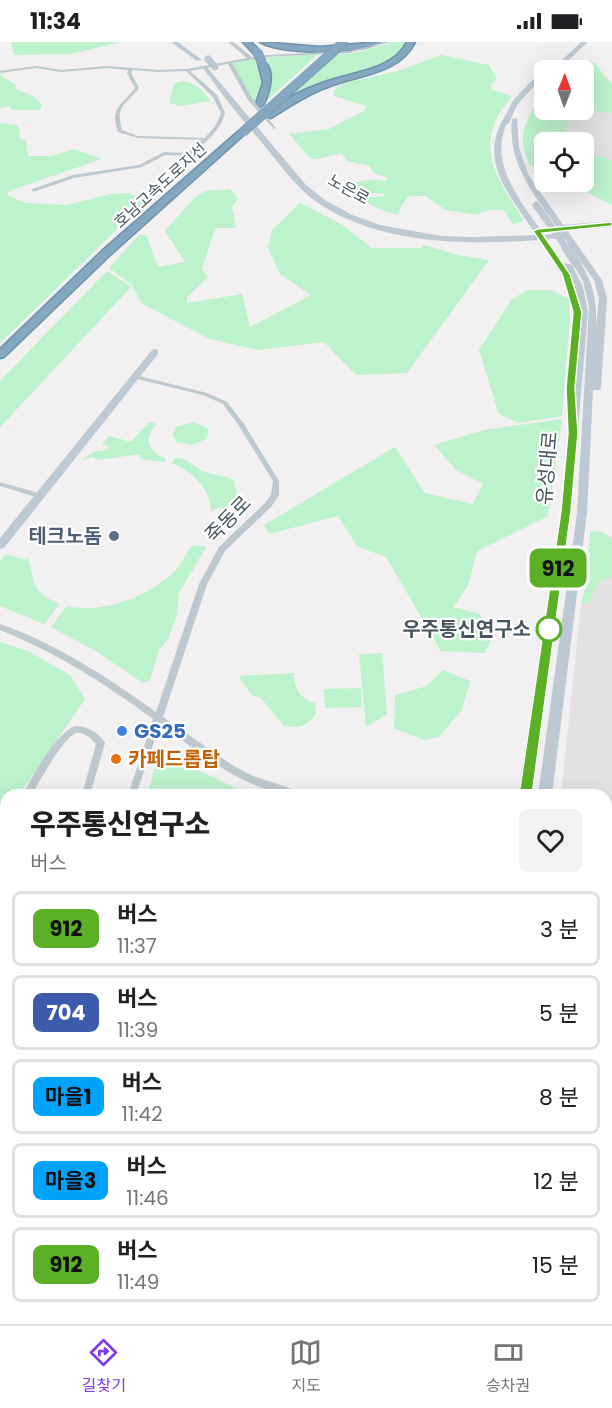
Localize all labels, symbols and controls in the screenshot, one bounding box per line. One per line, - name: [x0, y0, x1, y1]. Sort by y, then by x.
- text: 11:34: [30, 6, 81, 37]
- north arrow: [534, 60, 594, 120]
- map controls: [534, 60, 594, 192]
- button: locate: [534, 132, 594, 192]
- street label: 호남고속도로지선: [109, 137, 212, 233]
- street label: 노은로: [324, 169, 374, 210]
- street label: 유성대로: [530, 430, 564, 506]
- street label: 죽동로: [199, 489, 257, 549]
- place label: 테크노돔: [28, 522, 102, 550]
- marker: 테크노돔: [107, 529, 121, 543]
- line badge: 912: [524, 548, 592, 588]
- text: 912: [542, 554, 574, 583]
- place label: 우주통신연구소: [402, 615, 531, 643]
- marker: 우주통신연구소: [536, 616, 562, 642]
- place label: GS25: [134, 717, 186, 745]
- marker: GS25: [115, 724, 129, 738]
- place label: 카페드롭탑: [128, 745, 221, 773]
- marker: 카페드롭탑: [109, 752, 123, 766]
- text: 우주통신연구소: [30, 805, 210, 844]
- button: heart: [519, 809, 582, 872]
- text: 버스: [30, 849, 67, 877]
- text: 버스: [117, 899, 157, 930]
- text: 912: [50, 914, 82, 943]
- text: 3 분: [540, 914, 579, 945]
- text: 11:37: [117, 932, 157, 960]
- text: 버스: [117, 983, 157, 1014]
- text: 704: [46, 998, 86, 1027]
- text: 5 분: [539, 998, 579, 1029]
- text: 11:39: [117, 1016, 158, 1044]
- text: 버스: [122, 1067, 162, 1098]
- text: 마을1: [45, 1082, 92, 1111]
- text: 8 분: [539, 1082, 579, 1113]
- text: 11:42: [122, 1100, 163, 1128]
- text: 버스: [126, 1151, 167, 1182]
- text: 마을3: [45, 1166, 96, 1195]
- text: 12 분: [533, 1166, 579, 1197]
- text: 11:46: [126, 1184, 169, 1212]
- text: 버스: [117, 1235, 157, 1266]
- text: 912: [50, 1250, 82, 1279]
- text: 15 분: [532, 1250, 579, 1281]
- text: 11:49: [117, 1268, 159, 1296]
- tab: 길찾기: [82, 1336, 126, 1398]
- tab: 지도: [289, 1336, 322, 1398]
- tab: 승차권: [486, 1336, 530, 1398]

